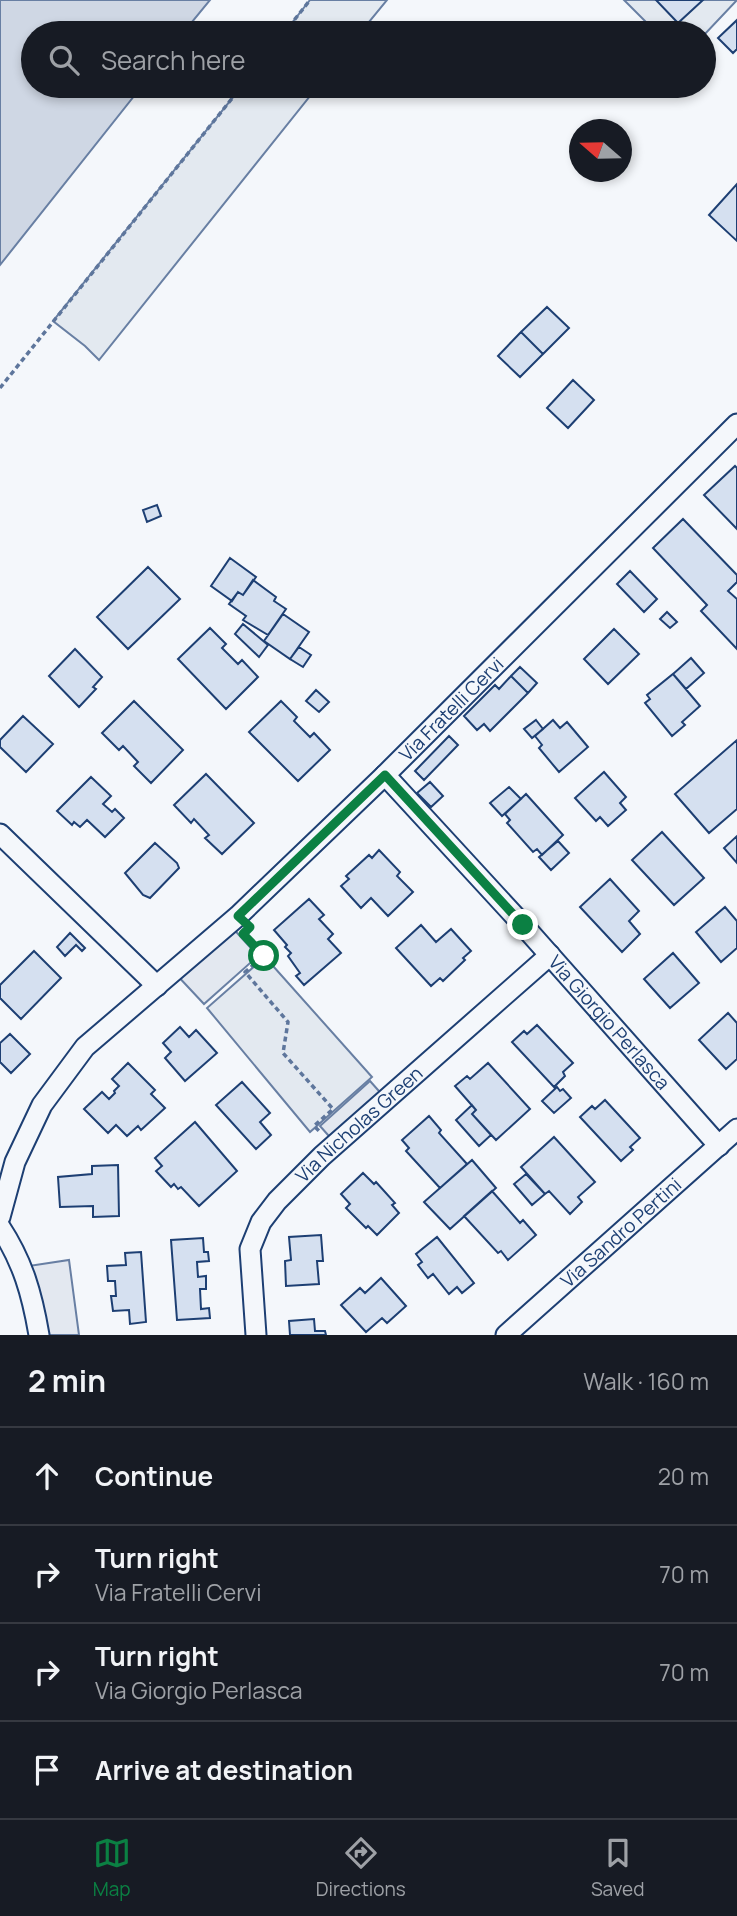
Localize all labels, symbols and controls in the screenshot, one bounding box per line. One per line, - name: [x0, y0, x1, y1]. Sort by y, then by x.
- search box: [21, 21, 716, 98]
- icon: search: [45, 41, 83, 79]
- text: Search here: [101, 42, 246, 78]
- north arrow: [569, 119, 632, 182]
- street label: Via Fratelli Cervi: [393, 651, 509, 767]
- route end: [507, 909, 538, 940]
- route start: [248, 940, 279, 971]
- street label: Via Giorgio Perlasca: [543, 950, 676, 1095]
- street label: Via Nicholas Green: [290, 1060, 428, 1188]
- street label: Via Sandro Pertini: [555, 1172, 687, 1293]
- text: 2 min: [28, 1360, 106, 1401]
- text: Walk · 160 m: [583, 1365, 709, 1397]
- icon: ahead: [28, 1457, 66, 1495]
- text: Continue: [95, 1458, 213, 1494]
- text: 20 m: [658, 1460, 709, 1492]
- text: Turn right: [95, 1540, 219, 1576]
- icon: right: [28, 1555, 66, 1593]
- text: 70 m: [659, 1558, 709, 1590]
- text: Via Fratelli Cervi: [95, 1576, 262, 1608]
- text: Turn right: [95, 1638, 219, 1674]
- icon: right: [28, 1653, 66, 1691]
- text: 70 m: [659, 1656, 709, 1688]
- text: Via Giorgio Perlasca: [95, 1674, 303, 1706]
- icon: arrive: [28, 1751, 66, 1789]
- text: Arrive at destination: [95, 1752, 353, 1788]
- tab: Map: [93, 1834, 131, 1902]
- tab: Directions: [316, 1834, 406, 1902]
- tab: Saved: [591, 1834, 644, 1902]

